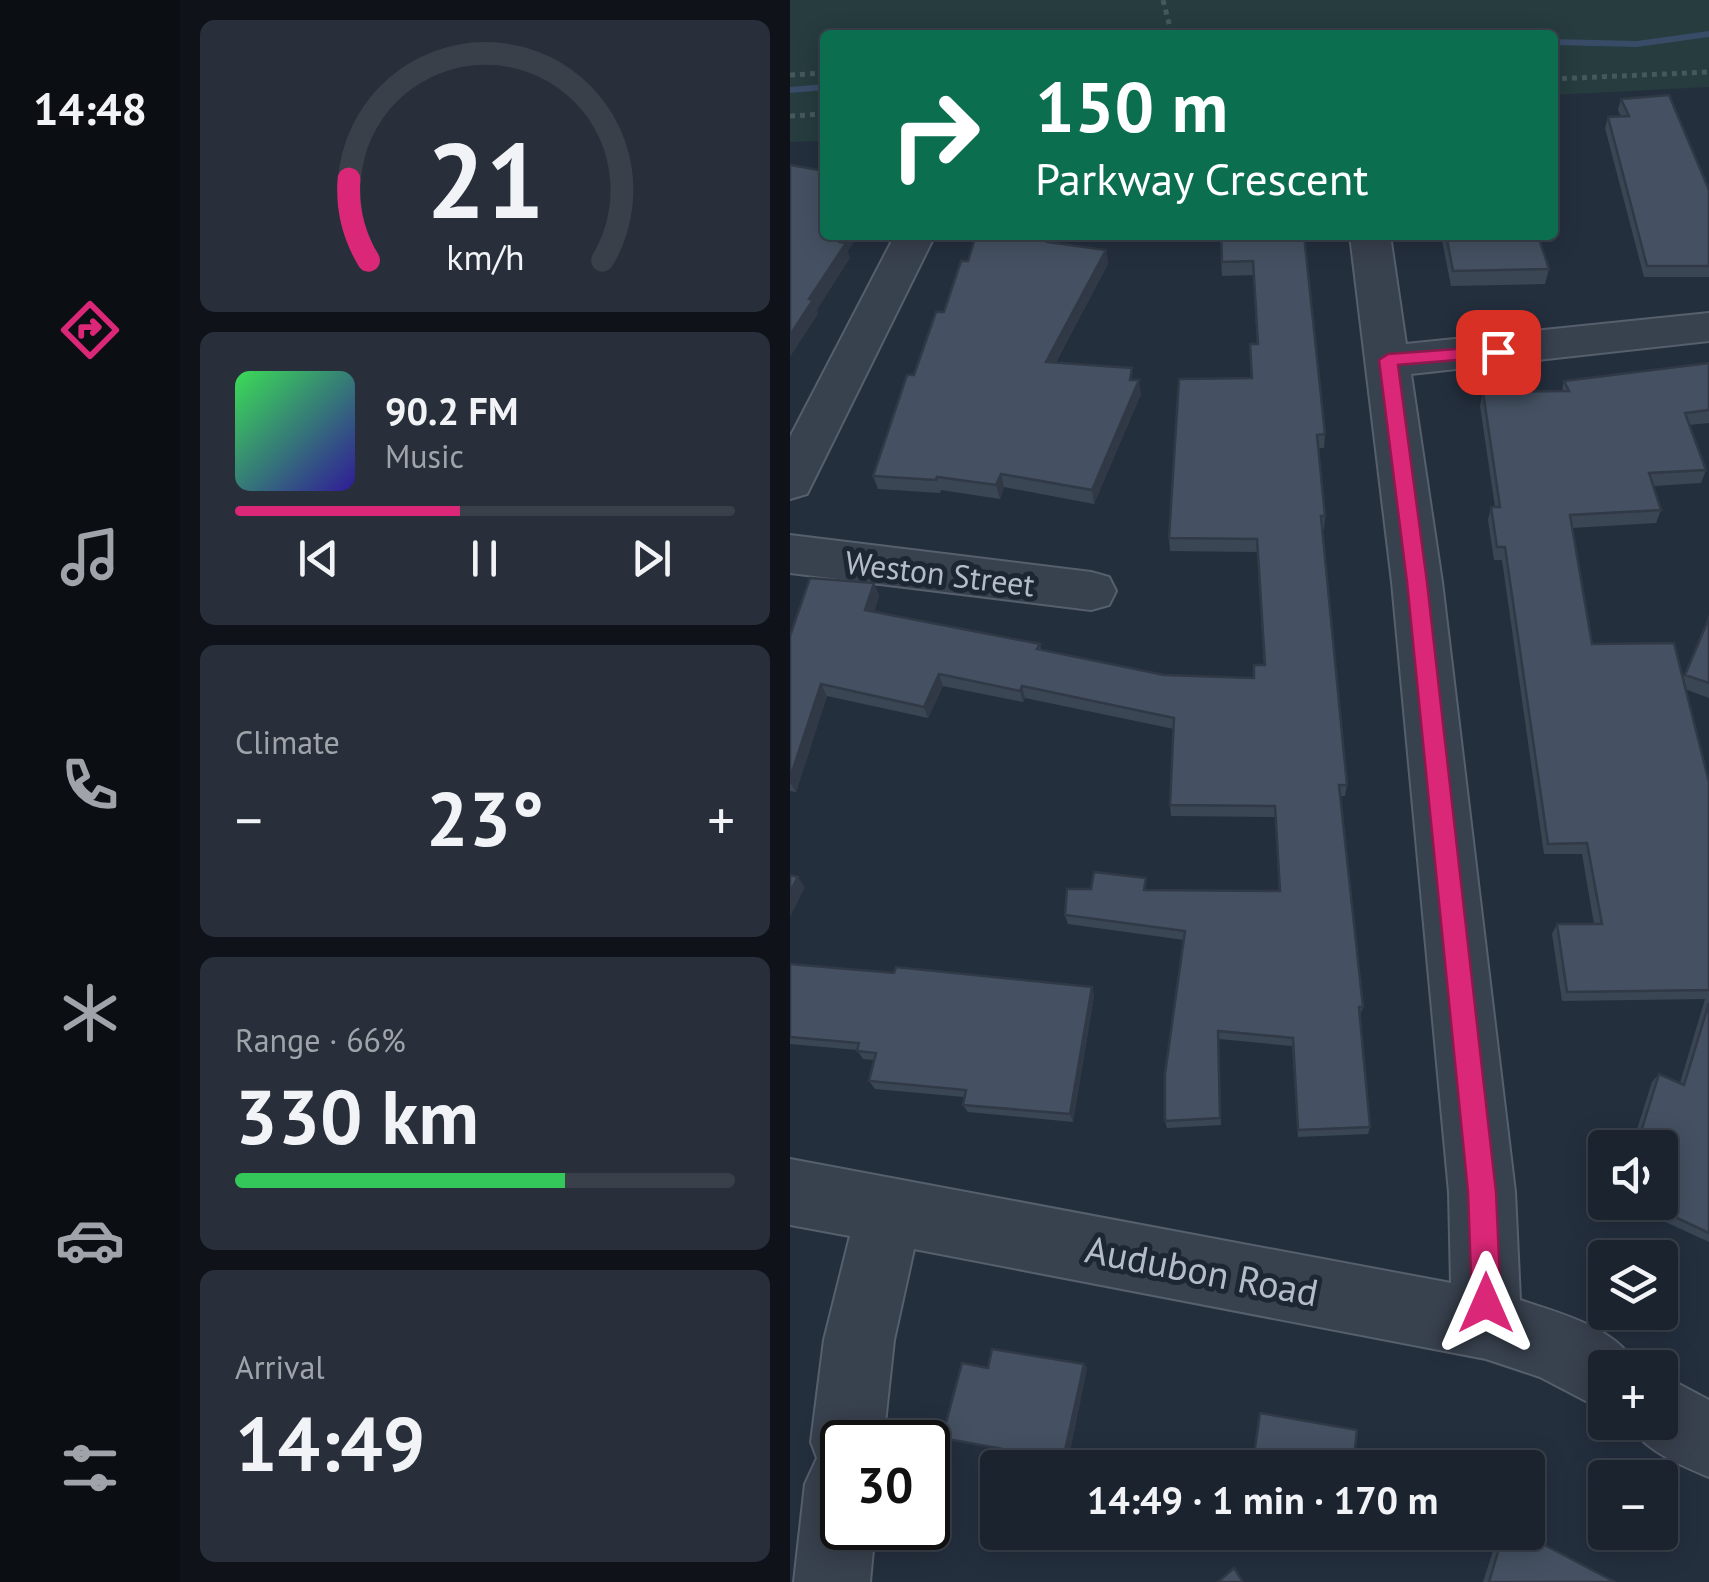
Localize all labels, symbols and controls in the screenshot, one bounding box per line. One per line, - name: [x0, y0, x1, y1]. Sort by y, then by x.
- text: 150 m: [1035, 61, 1228, 151]
- icon: right: [870, 70, 1000, 200]
- text: 14:48: [33, 79, 147, 137]
- text: 21: [426, 112, 544, 247]
- text: Parkway Crescent: [1035, 149, 1369, 207]
- text: km/h: [446, 234, 524, 280]
- icon: directions: [55, 295, 125, 365]
- pin: [1456, 310, 1541, 395]
- icon: arrive: [1471, 325, 1526, 380]
- text: 90.2 FM: [385, 386, 518, 435]
- text: Music: [385, 435, 464, 477]
- icon: music: [55, 522, 125, 592]
- icon: previous: [291, 531, 346, 586]
- icon: pause: [457, 531, 512, 586]
- icon: next: [624, 531, 679, 586]
- street label: Weston Street: [843, 541, 1037, 605]
- text: Climate: [235, 721, 340, 763]
- icon: phone: [55, 750, 125, 820]
- text: 23°: [426, 770, 544, 867]
- text: −: [235, 784, 263, 855]
- text: +: [707, 784, 735, 855]
- icon: climate: [55, 978, 125, 1048]
- text: Range · 66%: [235, 1019, 406, 1061]
- text: 330 km: [235, 1068, 479, 1165]
- map controls: [1588, 1130, 1678, 1550]
- button: sound: [1588, 1130, 1678, 1220]
- icon: car: [55, 1205, 125, 1275]
- street label: Audubon Road: [1082, 1223, 1322, 1317]
- button: layers: [1588, 1240, 1678, 1330]
- position arrow: [1434, 1251, 1538, 1355]
- text: Arrival: [235, 1346, 325, 1388]
- button: +: [1588, 1350, 1678, 1440]
- text: 14:49: [235, 1395, 425, 1492]
- speed limit sign: 30: [820, 1420, 950, 1550]
- icon: filters: [55, 1433, 125, 1503]
- button: −: [1588, 1460, 1678, 1550]
- text: 14:49 · 1 min · 170 m: [1087, 1475, 1438, 1524]

